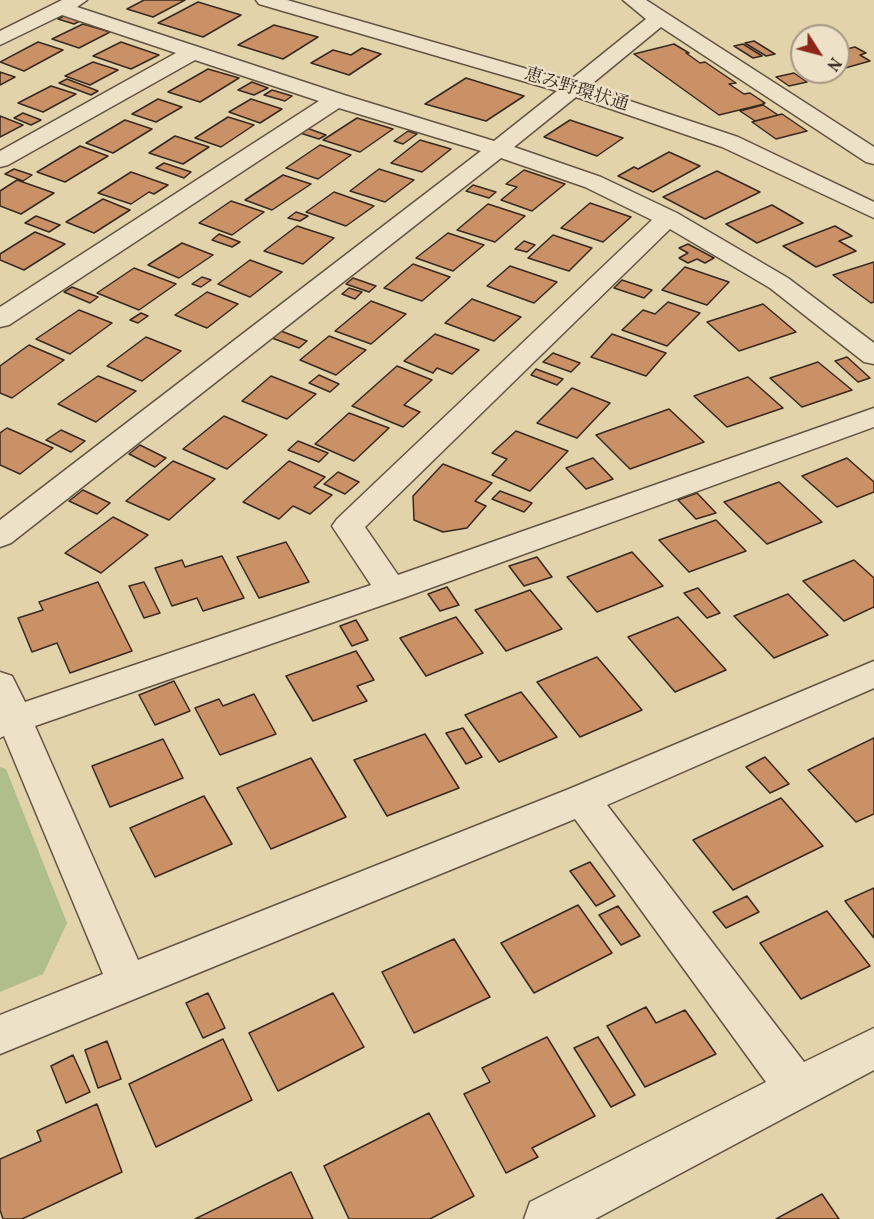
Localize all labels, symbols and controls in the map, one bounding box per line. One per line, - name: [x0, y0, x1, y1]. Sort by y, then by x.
- north arrow: [790, 24, 850, 84]
- text: N: [821, 52, 845, 75]
- street label: 恵み野環状通: [521, 65, 631, 117]

